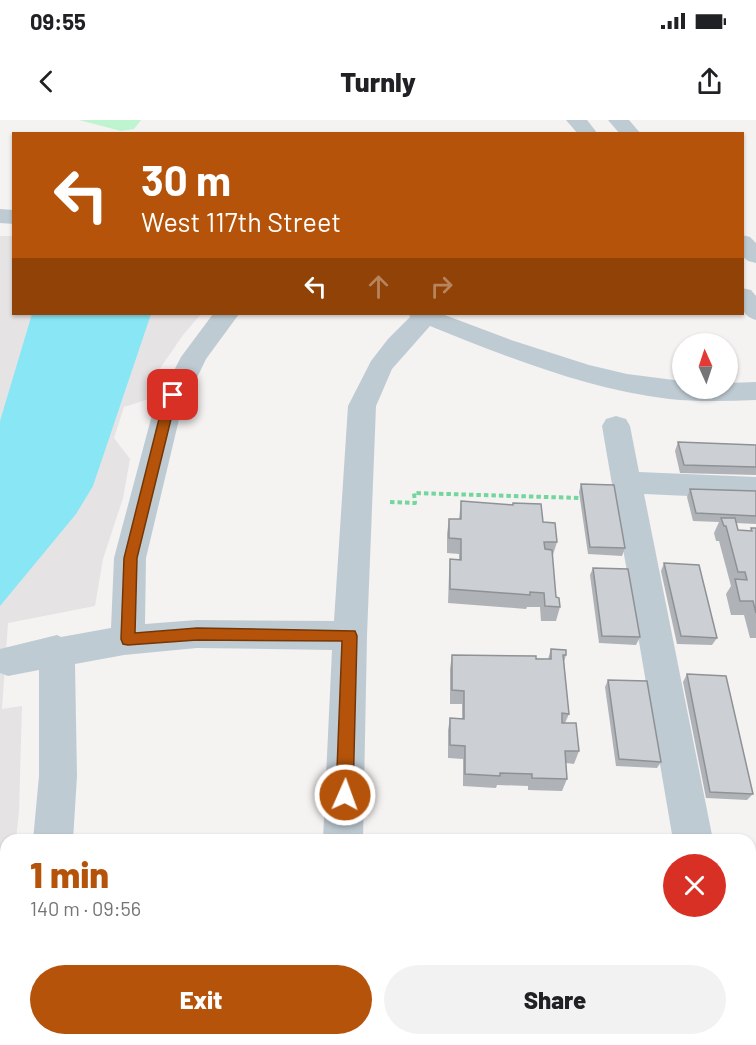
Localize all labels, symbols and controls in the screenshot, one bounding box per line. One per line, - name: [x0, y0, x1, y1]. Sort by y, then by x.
- text: 09:55: [30, 8, 86, 34]
- icon: back: [30, 65, 63, 98]
- text: Turnly: [340, 65, 416, 97]
- icon: share: [693, 65, 726, 98]
- text: 30 m: [141, 154, 231, 204]
- icon: left: [42, 156, 120, 234]
- text: West 117th Street: [141, 205, 341, 237]
- icon: left: [299, 270, 332, 303]
- icon: ahead: [362, 270, 395, 303]
- icon: right: [425, 270, 458, 303]
- north arrow: [672, 333, 738, 399]
- map controls: [672, 333, 738, 399]
- pin: [147, 369, 198, 420]
- icon: arrive: [156, 378, 189, 411]
- position arrow: [313, 763, 377, 827]
- text: 1 min: [30, 852, 109, 895]
- button: close: [663, 854, 726, 917]
- text: 140 m · 09:56: [30, 896, 141, 920]
- button: Exit: [30, 965, 372, 1034]
- button: Share: [384, 965, 726, 1034]

